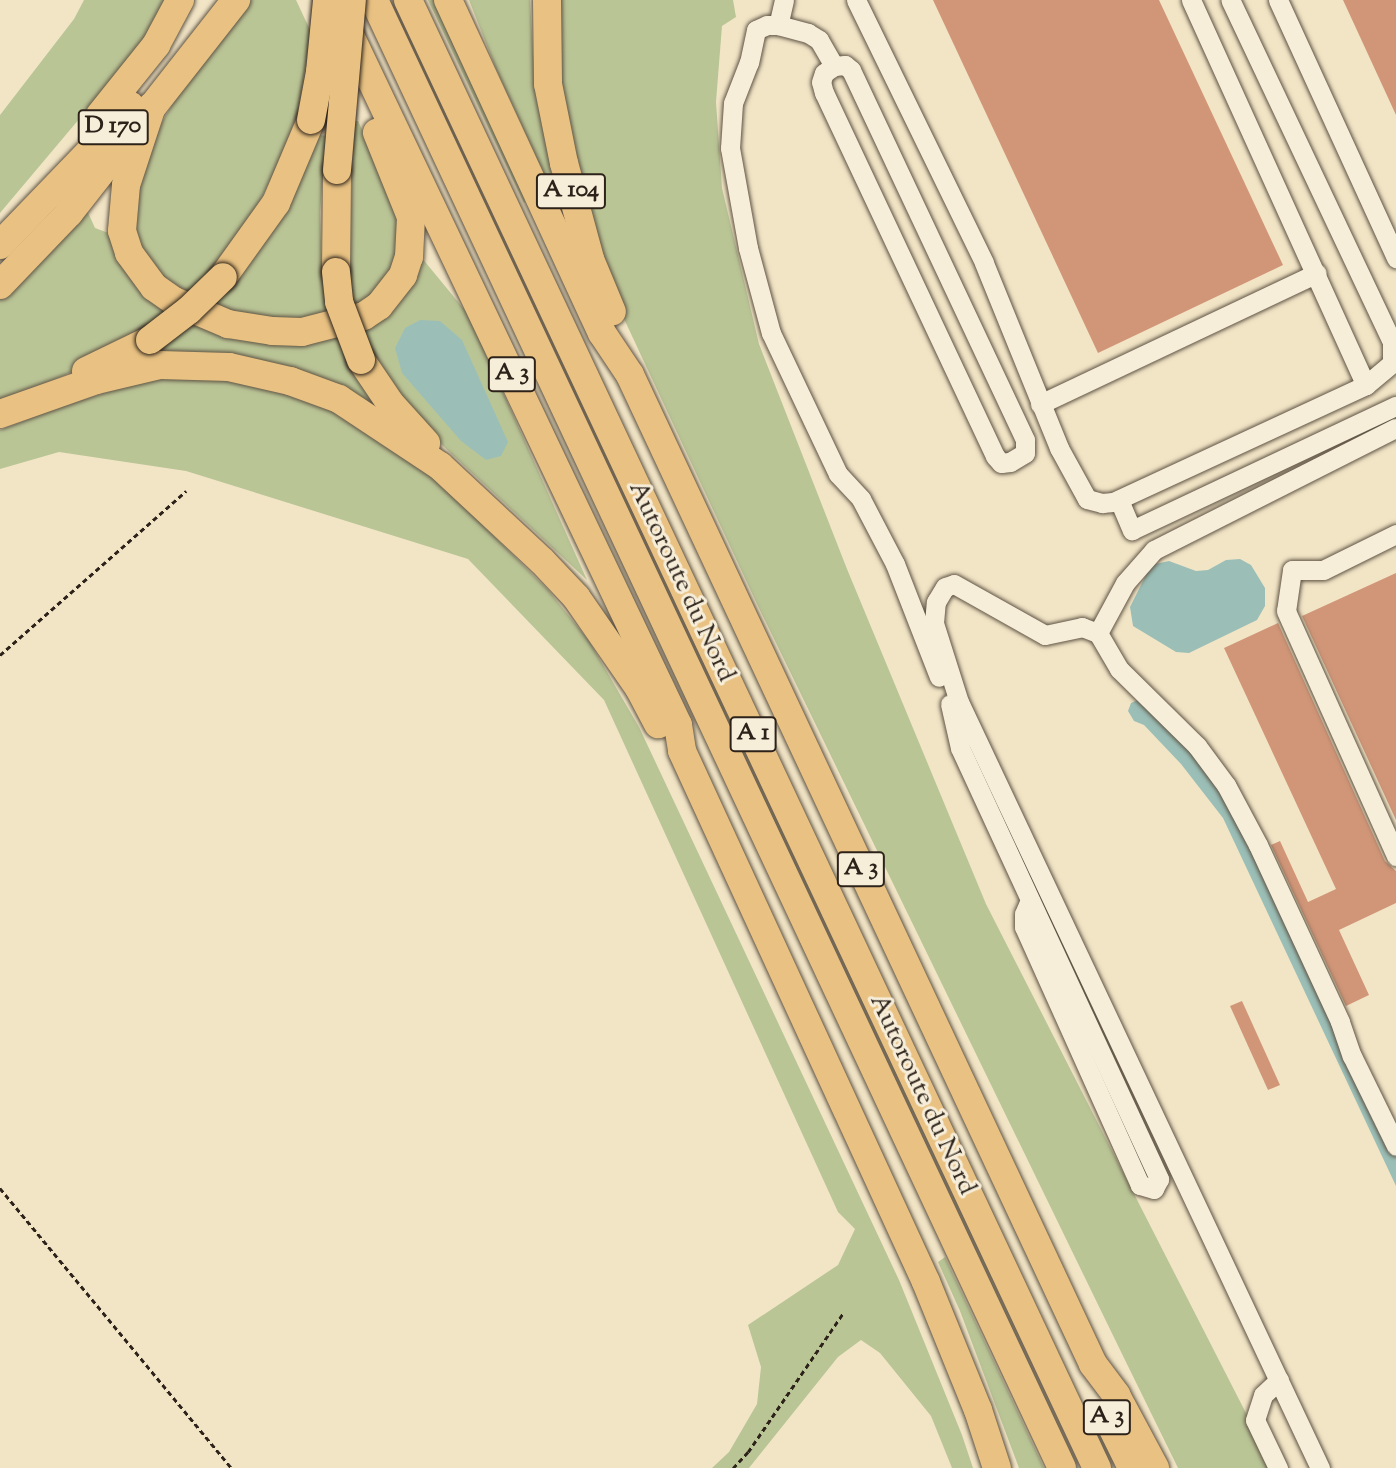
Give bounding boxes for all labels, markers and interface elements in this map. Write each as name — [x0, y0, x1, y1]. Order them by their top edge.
road number: D 170 — [76, 106, 150, 148]
road number: A 104 — [534, 170, 608, 211]
road number: A 3 — [488, 354, 536, 394]
street label: Autoroute du Nord — [621, 477, 741, 687]
road number: A 1 — [728, 714, 778, 754]
road number: A 3 — [836, 848, 886, 890]
street label: Autoroute du Nord — [862, 990, 982, 1200]
road number: A 3 — [1082, 1396, 1132, 1437]

